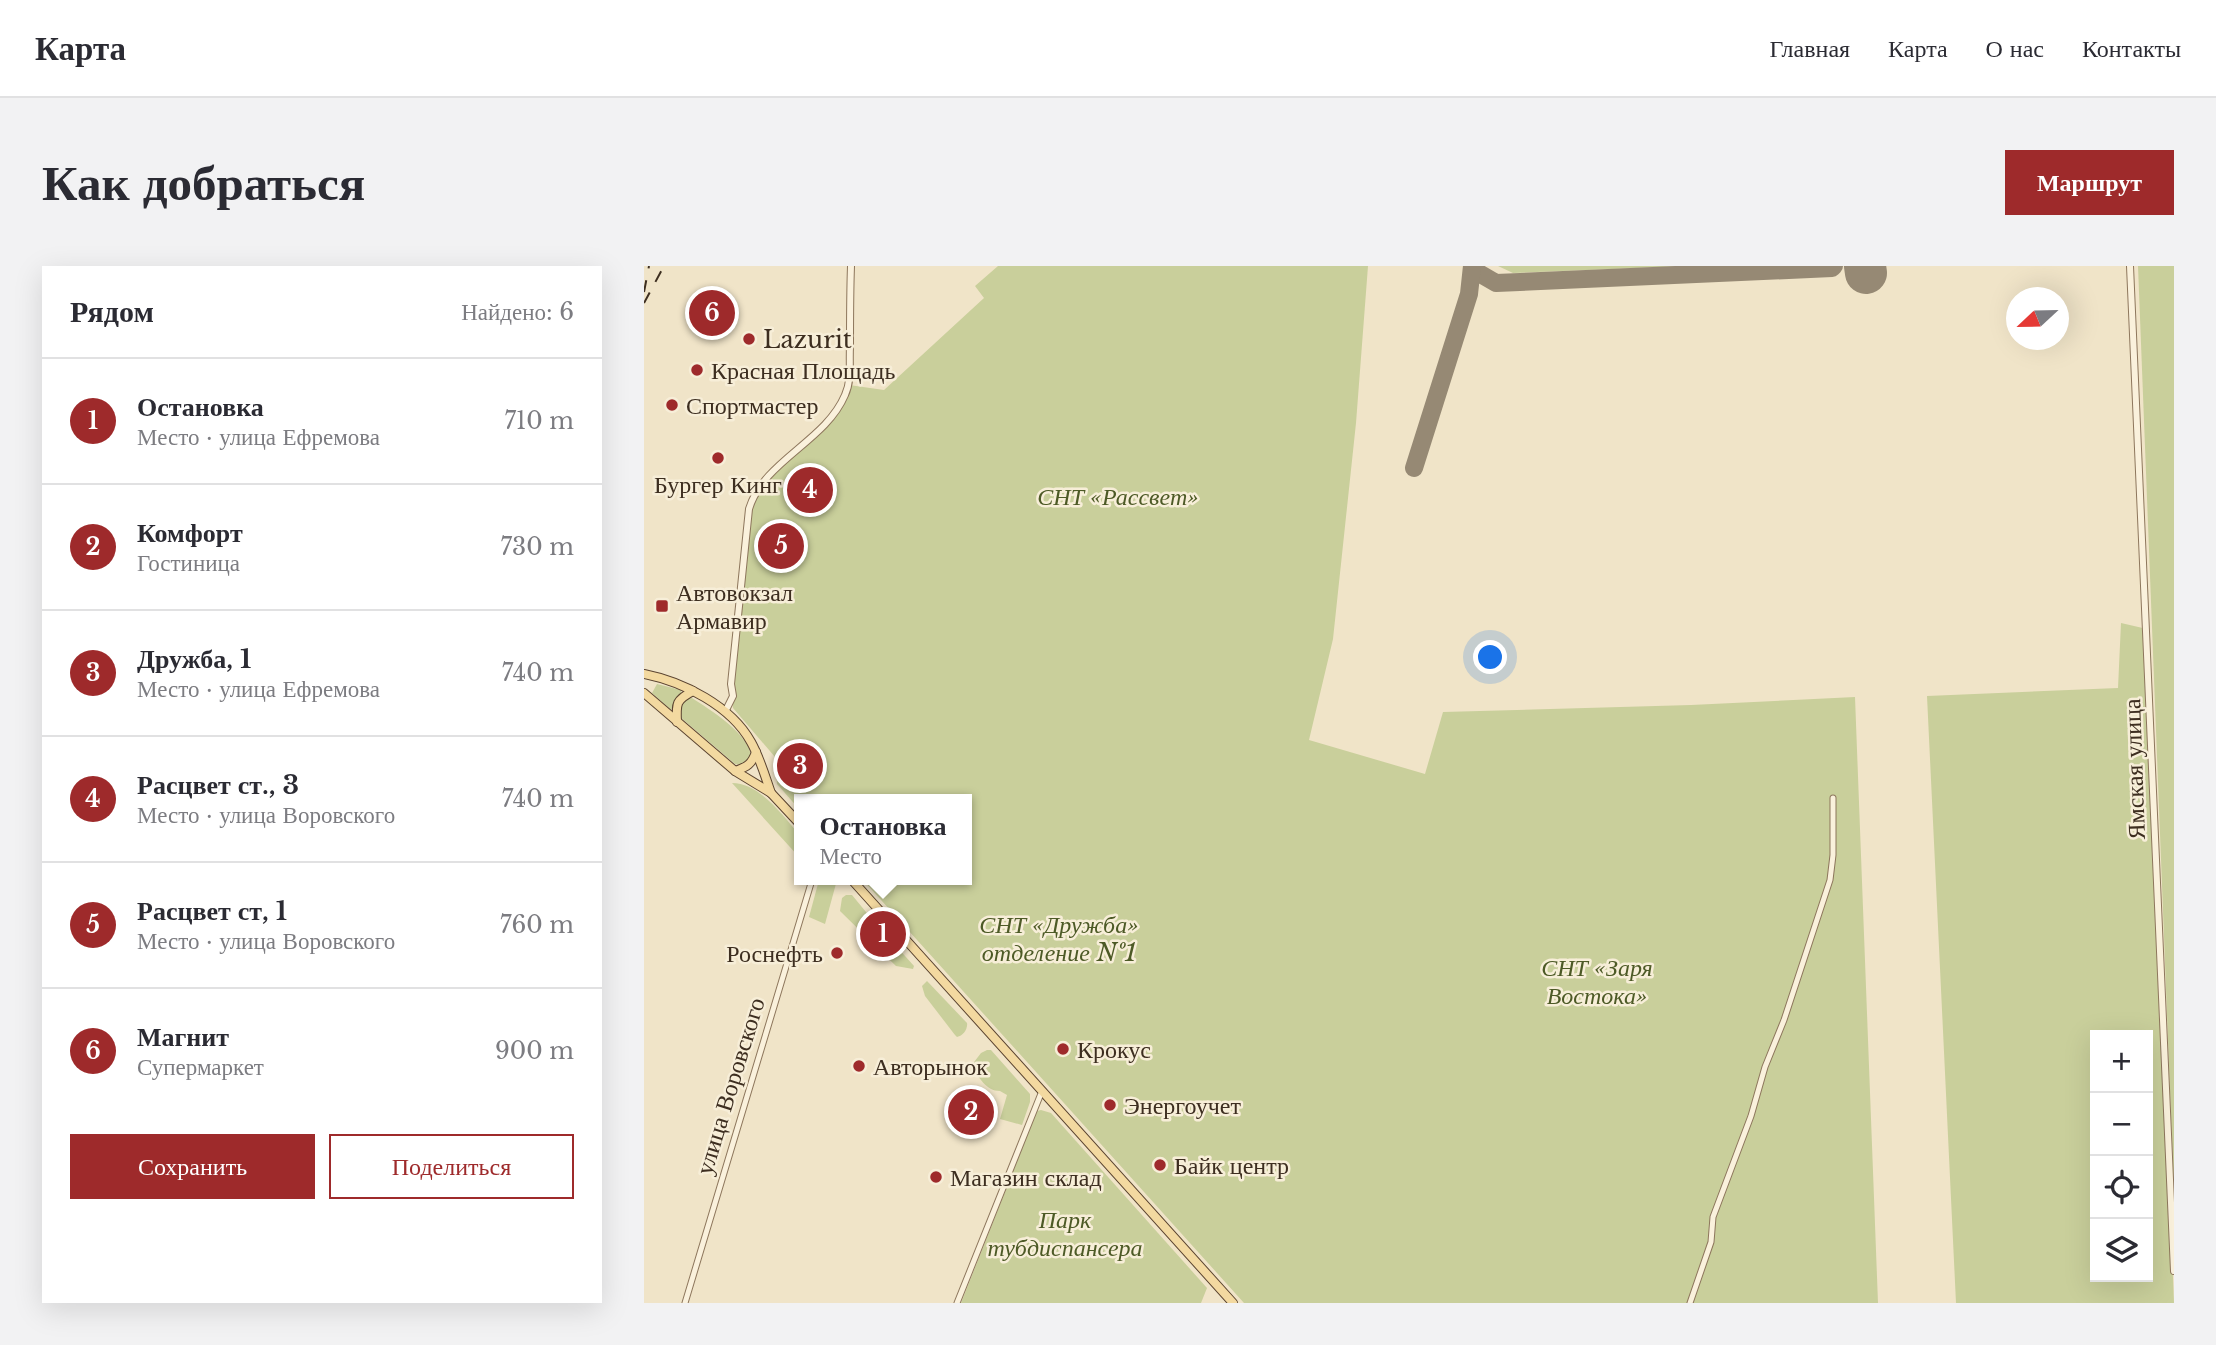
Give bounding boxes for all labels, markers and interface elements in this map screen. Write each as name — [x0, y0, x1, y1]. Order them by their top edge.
text: Карта — [35, 28, 126, 69]
text: Главная — [1770, 34, 1850, 63]
text: Карта — [1888, 34, 1948, 63]
text: О нас — [1986, 34, 2044, 63]
text: Контакты — [2082, 34, 2181, 63]
button: Маршрут — [2005, 150, 2174, 215]
text: Как добраться — [42, 152, 365, 213]
pin: 6 — [689, 287, 735, 339]
north arrow — [2006, 287, 2069, 350]
text: Рядом — [70, 293, 154, 330]
text: Найдено: 6 — [461, 298, 574, 326]
place label: Lazurit — [763, 325, 852, 354]
marker: Lazurit — [741, 331, 757, 347]
place label: Красная Площадь — [711, 356, 895, 385]
marker: Красная Площадь — [689, 362, 705, 378]
text: Остановка — [137, 391, 264, 423]
place label: Спортмастер — [686, 391, 819, 420]
marker: Спортмастер — [664, 397, 680, 413]
text: 1 — [88, 407, 98, 435]
text: 710 m — [504, 407, 574, 435]
text: Место · улица Ефремова — [137, 423, 380, 451]
marker: Бургер Кинг — [710, 450, 726, 466]
pin: 4 — [787, 464, 833, 516]
place label: Бургер Кинг — [654, 470, 782, 499]
park label: СНТ «Рассвет» — [1037, 482, 1199, 511]
text: Комфорт — [137, 517, 243, 549]
pin: 5 — [758, 520, 804, 572]
text: 2 — [86, 533, 100, 561]
text: 730 m — [501, 533, 574, 561]
text: Гостиница — [137, 549, 240, 577]
place label: Автовокзал Армавир — [676, 578, 793, 635]
marker: Автовокзал Армавир — [654, 598, 670, 614]
your location — [1473, 640, 1507, 674]
text: Дружба, 1 — [137, 643, 251, 675]
text: 3 — [86, 659, 100, 687]
text: 740 m — [502, 659, 574, 687]
text: Место · улица Ефремова — [137, 675, 380, 703]
street label: Ямская улица — [2117, 698, 2151, 840]
pin: 3 — [777, 740, 823, 792]
text: Расцвет ст., 3 — [137, 769, 299, 801]
text: 4 — [85, 785, 101, 813]
text: 740 m — [502, 785, 574, 813]
popup — [794, 794, 972, 885]
text: Место · улица Воровского — [137, 801, 395, 829]
text: Остановка — [820, 810, 946, 842]
text: Место — [820, 842, 882, 870]
text: Расцвет ст, 1 — [137, 895, 287, 927]
pin: 1 — [860, 908, 906, 960]
park label: СНТ «Дружба» отделение №1 — [979, 910, 1139, 967]
text: 5 — [86, 911, 100, 939]
text: 760 m — [500, 911, 574, 939]
text: Место · улица Воровского — [137, 927, 395, 955]
place label: Роснефть — [726, 939, 823, 968]
marker: Роснефть — [829, 945, 845, 961]
park label: СНТ «Заря Востока» — [1541, 953, 1653, 1010]
street label: улица Воровского — [689, 994, 771, 1178]
text: Магнит — [137, 1021, 229, 1053]
map controls — [2090, 1030, 2153, 1282]
button: + — [2090, 1030, 2153, 1093]
place label: Крокус — [1077, 1035, 1151, 1064]
text: 6 — [85, 1037, 101, 1065]
text: 900 m — [495, 1037, 574, 1065]
marker: Крокус — [1055, 1041, 1071, 1057]
place label: Авторынок — [873, 1052, 988, 1081]
text: Супермаркет — [137, 1053, 264, 1081]
marker: Авторынок — [851, 1058, 867, 1074]
pin: 2 — [948, 1086, 994, 1138]
place label: Энергоучет — [1124, 1091, 1241, 1120]
button: − — [2090, 1093, 2153, 1156]
marker: Энергоучет — [1102, 1097, 1118, 1113]
button: Сохранить — [70, 1134, 315, 1199]
button: Поделиться — [329, 1134, 574, 1199]
place label: Байк центр — [1174, 1151, 1289, 1180]
button: locate — [2090, 1156, 2153, 1219]
marker: Байк центр — [1152, 1157, 1168, 1173]
place label: Магазин склад — [950, 1163, 1102, 1192]
marker: Магазин склад — [928, 1169, 944, 1185]
park label: Парк тубдиспансера — [987, 1205, 1143, 1262]
button: layers — [2090, 1219, 2153, 1282]

